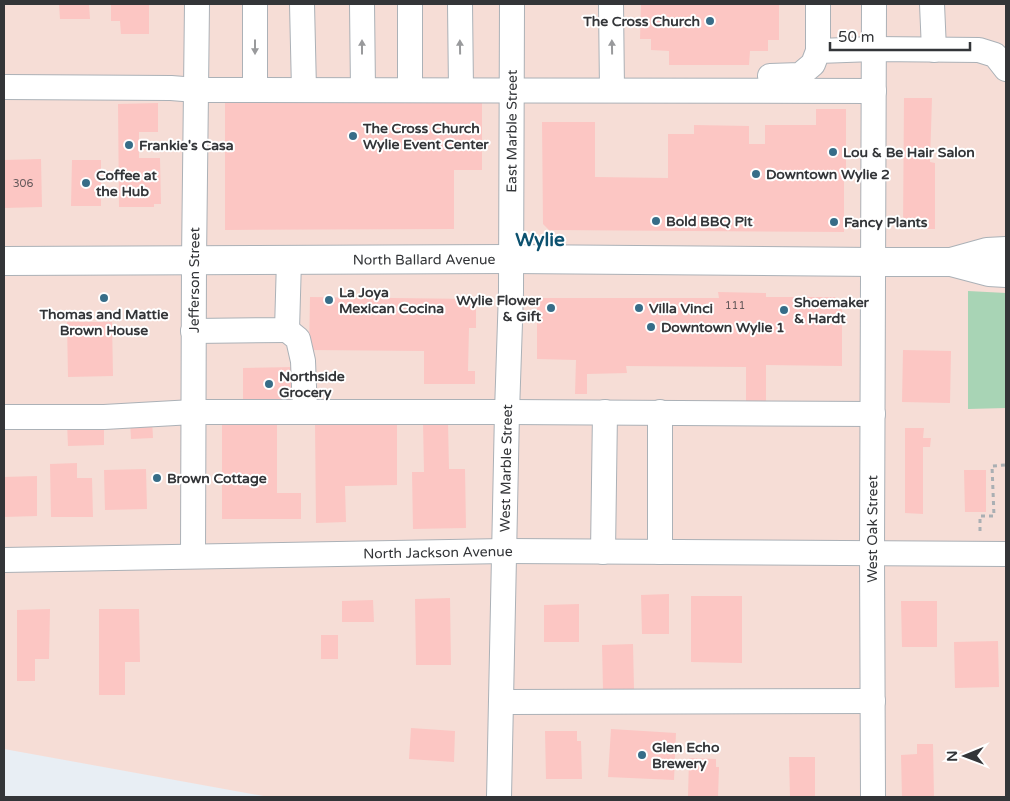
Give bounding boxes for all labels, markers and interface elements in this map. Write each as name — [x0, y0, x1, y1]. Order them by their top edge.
place label: The Cross Church — [582, 13, 700, 30]
marker: The Cross Church — [704, 15, 716, 27]
scale bar — [830, 20, 970, 52]
text: 50 m — [838, 28, 875, 46]
one-way arrow — [251, 39, 259, 55]
one-way arrow — [358, 39, 366, 55]
one-way arrow — [456, 39, 464, 55]
one-way arrow — [608, 39, 616, 55]
street label: East Marble Street — [503, 69, 521, 193]
place label: The Cross Church Wylie Event Center — [362, 120, 489, 153]
marker: The Cross Church Wylie Event Center — [347, 130, 359, 142]
place label: Frankie's Casa — [139, 137, 234, 154]
marker: Frankie's Casa — [123, 139, 135, 151]
place label: Lou & Be Hair Salon — [843, 144, 975, 161]
marker: Lou & Be Hair Salon — [827, 146, 839, 158]
place label: Downtown Wylie 2 — [766, 166, 890, 183]
place label: Coffee at the Hub — [95, 167, 158, 200]
marker: Downtown Wylie 2 — [750, 168, 762, 180]
house number: 306 — [13, 177, 33, 190]
marker: Coffee at the Hub — [80, 177, 92, 189]
place label: Bold BBQ Pit — [666, 213, 753, 230]
place label: Fancy Plants — [844, 214, 928, 231]
marker: Bold BBQ Pit — [650, 215, 662, 227]
marker: Fancy Plants — [828, 216, 840, 228]
street label: Jefferson Street — [186, 226, 203, 333]
district label: Wylie — [515, 229, 565, 252]
street label: North Ballard Avenue — [353, 251, 495, 269]
place label: La Joya Mexican Cocina — [339, 284, 444, 317]
marker: Thomas and Mattie Brown House — [98, 292, 110, 304]
place label: Wylie Flower & Gift — [456, 292, 542, 325]
marker: La Joya Mexican Cocina — [323, 294, 335, 306]
place label: Shoemaker & Hardt — [794, 294, 870, 327]
house number: 111 — [725, 299, 745, 312]
place label: Villa Vinci — [649, 300, 713, 317]
marker: Wylie Flower & Gift — [545, 302, 557, 314]
marker: Villa Vinci — [633, 302, 645, 314]
marker: Shoemaker & Hardt — [778, 304, 790, 316]
place label: Thomas and Mattie Brown House — [39, 306, 168, 339]
place label: Downtown Wylie 1 — [661, 319, 785, 336]
marker: Downtown Wylie 1 — [645, 321, 657, 333]
place label: Northside Grocery — [279, 368, 345, 401]
marker: Northside Grocery — [263, 378, 275, 390]
street label: West Marble Street — [497, 403, 516, 532]
place label: Brown Cottage — [167, 470, 267, 487]
marker: Brown Cottage — [151, 472, 163, 484]
street label: West Oak Street — [864, 475, 881, 583]
street label: North Jackson Avenue — [363, 543, 513, 563]
north arrow — [940, 731, 990, 781]
place label: Glen Echo Brewery — [652, 739, 720, 772]
marker: Glen Echo Brewery — [636, 749, 648, 761]
text: N — [944, 750, 961, 762]

